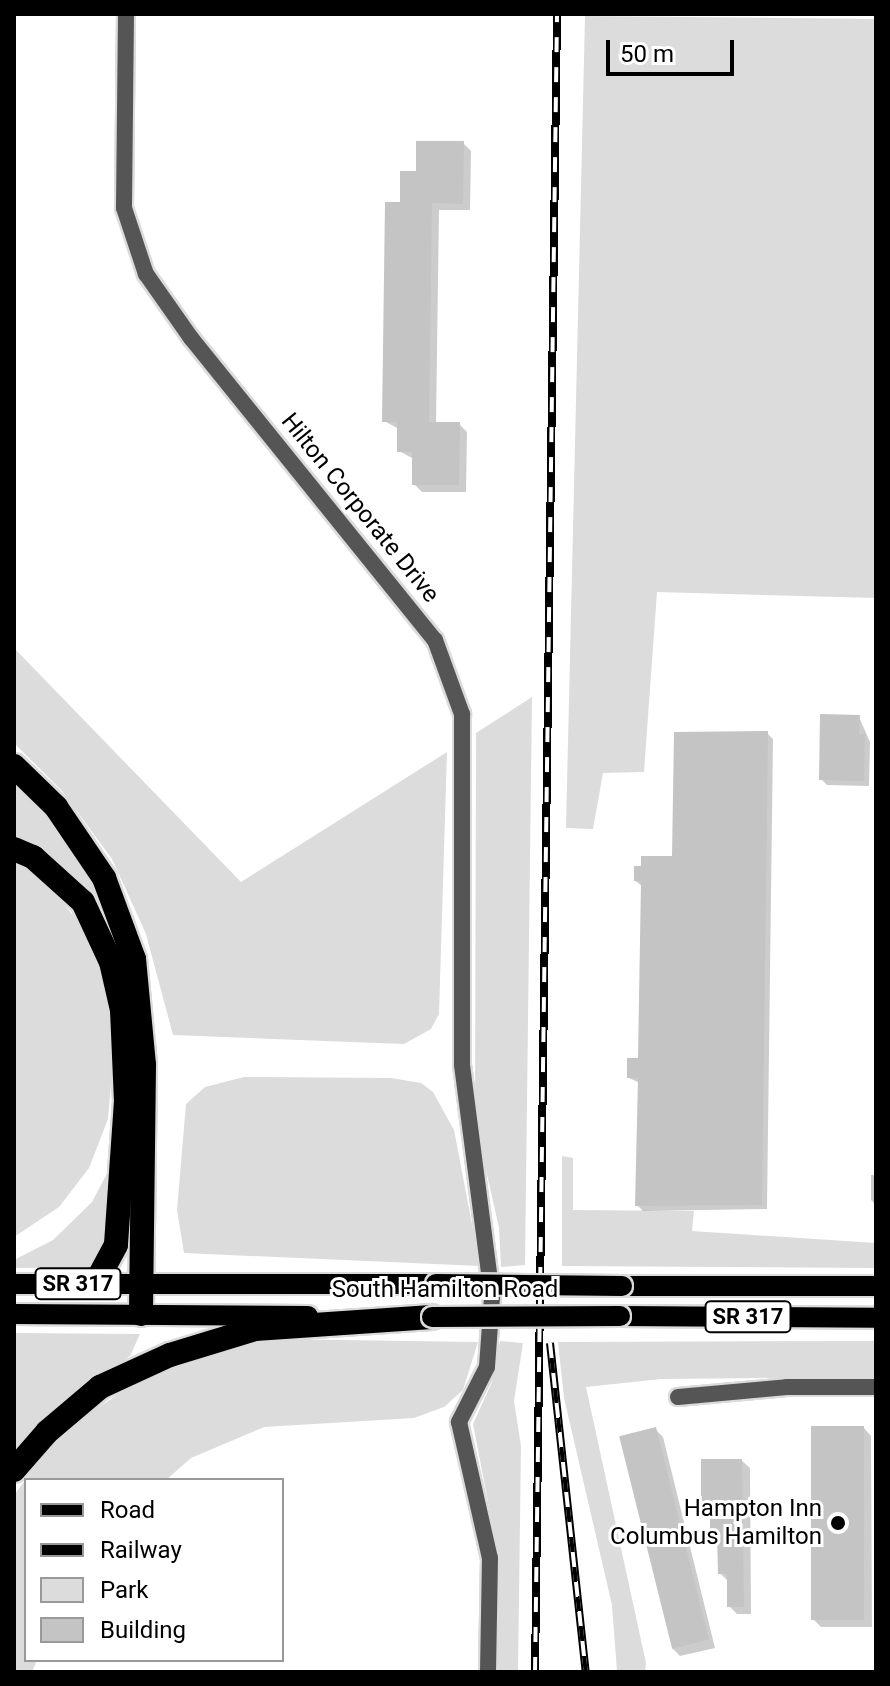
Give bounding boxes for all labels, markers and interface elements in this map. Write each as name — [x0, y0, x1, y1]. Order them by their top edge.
scale bar — [610, 24, 738, 74]
text: 50 m — [620, 40, 674, 68]
street label: Hilton Corporate Drive — [275, 408, 445, 608]
road number: SR 317 — [34, 1266, 122, 1302]
street label: South Hamilton Road — [332, 1276, 558, 1304]
road number: SR 317 — [704, 1299, 792, 1335]
legend — [24, 1478, 284, 1662]
place label: Hampton Inn Columbus Hamilton — [610, 1495, 822, 1551]
text: Road — [100, 1496, 155, 1524]
marker: Hampton Inn Columbus Hamilton — [829, 1514, 847, 1532]
text: Railway — [100, 1536, 182, 1564]
text: Park — [100, 1576, 148, 1604]
text: Building — [100, 1616, 186, 1644]

